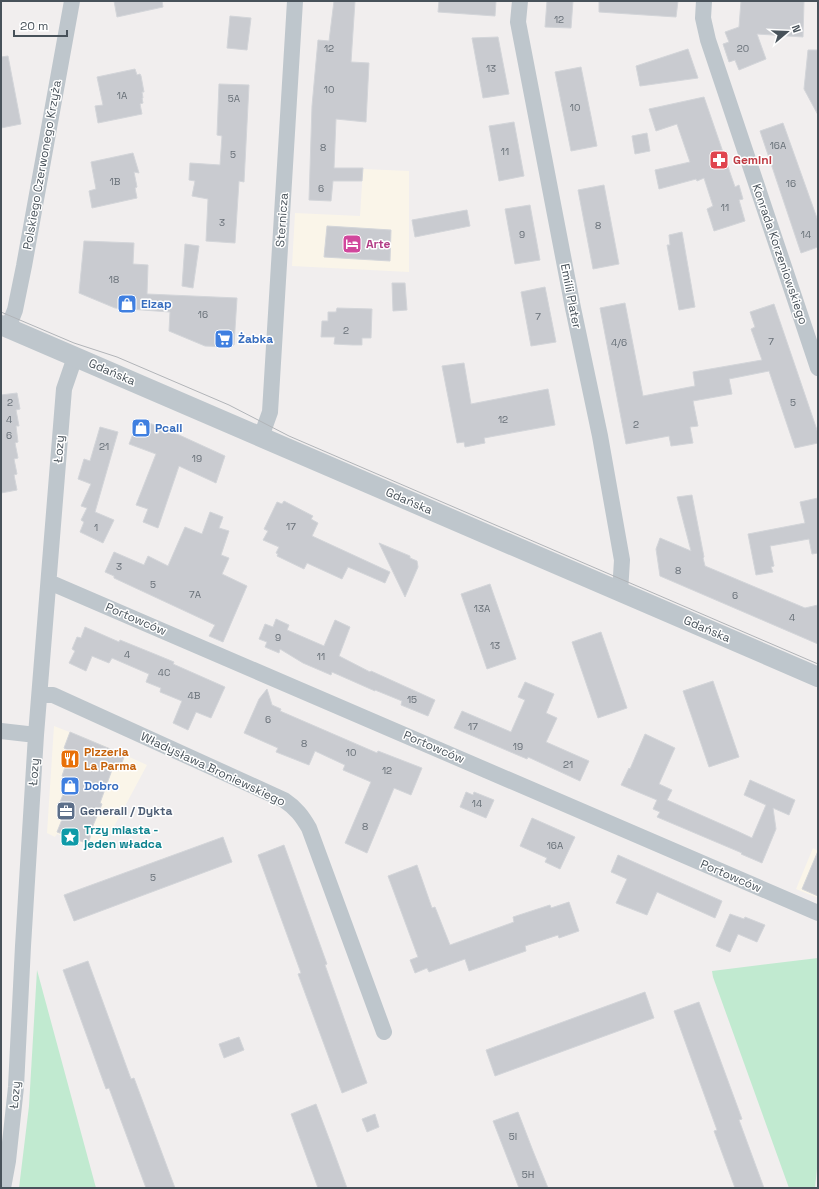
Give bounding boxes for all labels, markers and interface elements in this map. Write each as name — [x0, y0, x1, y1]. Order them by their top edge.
scale bar — [14, 12, 67, 38]
north arrow — [767, 12, 807, 52]
house number: 12 — [554, 13, 564, 26]
text: 20 m — [20, 18, 48, 34]
text: N — [789, 23, 804, 35]
house number: 12 — [324, 42, 334, 55]
house number: 20 — [737, 42, 749, 55]
house number: 13 — [486, 62, 496, 75]
street label: Polskiego Czerwonego Krzyża — [19, 79, 65, 251]
house number: 10 — [324, 83, 334, 96]
house number: 1A — [117, 89, 128, 102]
house number: 5A — [228, 92, 241, 105]
house number: 10 — [570, 101, 580, 114]
house number: 16A — [770, 139, 787, 152]
house number: 8 — [320, 141, 326, 154]
house number: 11 — [501, 145, 509, 158]
house number: 5 — [230, 148, 236, 161]
pharmacy icon: Gemini — [708, 149, 730, 171]
place label: Gemini — [733, 152, 772, 168]
house number: 1B — [110, 175, 121, 188]
house number: 16 — [786, 177, 796, 190]
street label: Konrada Korzeniowskiego — [748, 181, 812, 327]
house number: 6 — [318, 182, 324, 195]
street label: Sternicza — [272, 192, 292, 248]
house number: 11 — [721, 201, 729, 214]
house number: 3 — [219, 216, 225, 229]
house number: 8 — [595, 219, 601, 232]
house number: 9 — [519, 228, 525, 241]
house number: 14 — [801, 228, 811, 241]
hotel icon: Arte — [341, 233, 363, 255]
place label: Arte — [366, 236, 391, 252]
street label: Emilii Plater — [557, 262, 585, 330]
house number: 18 — [109, 273, 119, 286]
shop icon: Elzap — [116, 293, 138, 315]
place label: Elzap — [141, 296, 172, 312]
house number: 16 — [198, 308, 208, 321]
house number: 7 — [535, 310, 541, 323]
house number: 2 — [343, 324, 349, 337]
supermarket icon: Żabka — [213, 328, 235, 350]
place label: Żabka — [238, 331, 273, 347]
house number: 7 — [768, 335, 774, 348]
house number: 4/6 — [611, 336, 627, 349]
street label: Gdańska — [86, 355, 138, 389]
house number: 2 — [7, 396, 13, 409]
house number: 5 — [790, 396, 796, 409]
house number: 4 — [6, 413, 12, 426]
house number: 12 — [498, 413, 508, 426]
shop icon: Pcall — [130, 417, 152, 439]
house number: 2 — [633, 418, 639, 431]
place label: Pcall — [155, 420, 182, 436]
house number: 6 — [6, 429, 12, 442]
street label: Łozy — [50, 434, 68, 464]
house number: 21 — [99, 440, 109, 453]
house number: 19 — [192, 452, 202, 465]
street label: Gdańska — [383, 484, 435, 518]
house number: 17 — [286, 520, 296, 533]
house number: 1 — [94, 521, 98, 534]
house number: 3 — [116, 560, 122, 573]
house number: 8 — [675, 564, 681, 577]
house number: 5 — [150, 578, 156, 591]
house number: 7A — [189, 588, 202, 601]
house number: 6 — [732, 589, 738, 602]
street label: Portowców — [103, 599, 169, 639]
house number: 13A — [474, 602, 491, 615]
house number: 4 — [789, 611, 795, 624]
street label: Gdańska — [681, 612, 733, 646]
house number: 9 — [275, 631, 281, 644]
house number: 13 — [490, 639, 500, 652]
house number: 4 — [124, 648, 130, 661]
house number: 11 — [317, 650, 325, 663]
house number: 4C — [158, 666, 170, 679]
house number: 4B — [188, 689, 201, 702]
house number: 15 — [407, 693, 417, 706]
house number: 6 — [265, 713, 271, 726]
house number: 17 — [468, 720, 478, 733]
street label: Portowców — [401, 727, 467, 767]
street label: Władysława Broniewskiego — [138, 728, 288, 810]
house number: 8 — [301, 737, 307, 750]
house number: 19 — [513, 740, 523, 753]
place label: Pizzeria La Parma — [84, 744, 137, 774]
house number: 10 — [346, 746, 356, 759]
restaurant icon: Pizzeria La Parma — [59, 748, 81, 770]
street label: Łozy — [25, 757, 43, 787]
house number: 21 — [563, 758, 573, 771]
house number: 12 — [382, 764, 392, 777]
shop icon: Dobro — [59, 775, 81, 797]
place label: Dobro — [84, 778, 119, 794]
house number: 14 — [472, 797, 482, 810]
office icon: Generali / Dykta — [55, 800, 77, 822]
place label: Generali / Dykta — [80, 803, 172, 819]
house number: 8 — [362, 820, 368, 833]
place label: Trzy miasta - jeden władca — [83, 822, 162, 852]
place icon: Trzy miasta - jeden władca — [59, 826, 81, 848]
house number: 16A — [547, 839, 564, 852]
street label: Portowców — [698, 856, 764, 896]
house number: 5 — [150, 871, 156, 884]
street label: Łozy — [6, 1080, 24, 1110]
house number: 5I — [509, 1130, 517, 1143]
house number: 5H — [522, 1168, 534, 1181]

